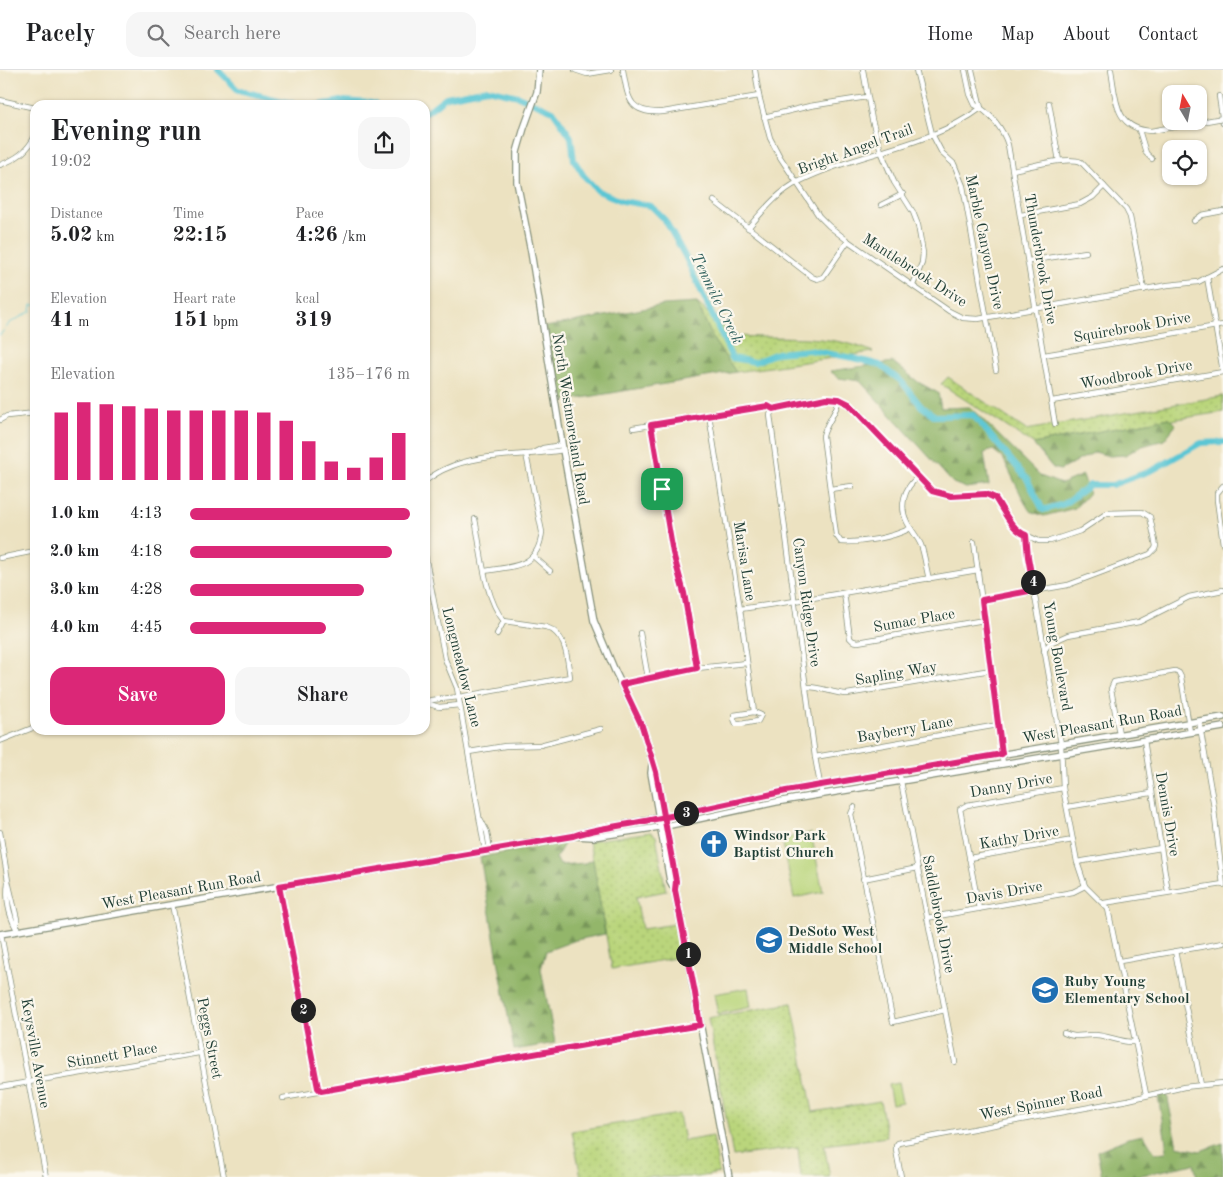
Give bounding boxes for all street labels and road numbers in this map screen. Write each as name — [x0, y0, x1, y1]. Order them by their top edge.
street label: Bright Angel Trail — [796, 123, 915, 178]
street label: Marble Canyon Drive — [962, 173, 1005, 311]
street label: Thunderbrook Drive — [1021, 193, 1058, 326]
street label: Mantlebrook Drive — [859, 232, 969, 311]
street label: Squirebrook Drive — [1073, 311, 1192, 346]
street label: North Westmoreland Road — [549, 332, 591, 506]
street label: Woodbrook Drive — [1079, 358, 1194, 393]
street label: Marisa Lane — [730, 520, 757, 602]
street label: Canyon Ridge Drive — [789, 537, 822, 668]
street label: Young Boulevard — [1039, 600, 1074, 713]
street label: Longmeadow Lane — [438, 606, 483, 729]
street label: Sumac Place — [872, 607, 956, 636]
street label: Sapling Way — [854, 660, 938, 689]
street label: West Pleasant Run Road — [1021, 704, 1183, 747]
street label: Bayberry Lane — [856, 715, 954, 746]
street label: Dennis Drive — [1152, 771, 1181, 858]
street label: Danny Drive — [969, 772, 1054, 801]
street label: Kathy Drive — [978, 824, 1060, 853]
street label: Saddlebrook Drive — [919, 854, 956, 975]
street label: West Pleasant Run Road — [100, 870, 262, 913]
street label: Davis Drive — [965, 879, 1044, 908]
street label: Peggs Street — [193, 996, 224, 1080]
street label: Keysville Avenue — [17, 997, 52, 1110]
street label: Stinnett Place — [66, 1041, 159, 1072]
street label: West Spinner Road — [978, 1085, 1104, 1124]

